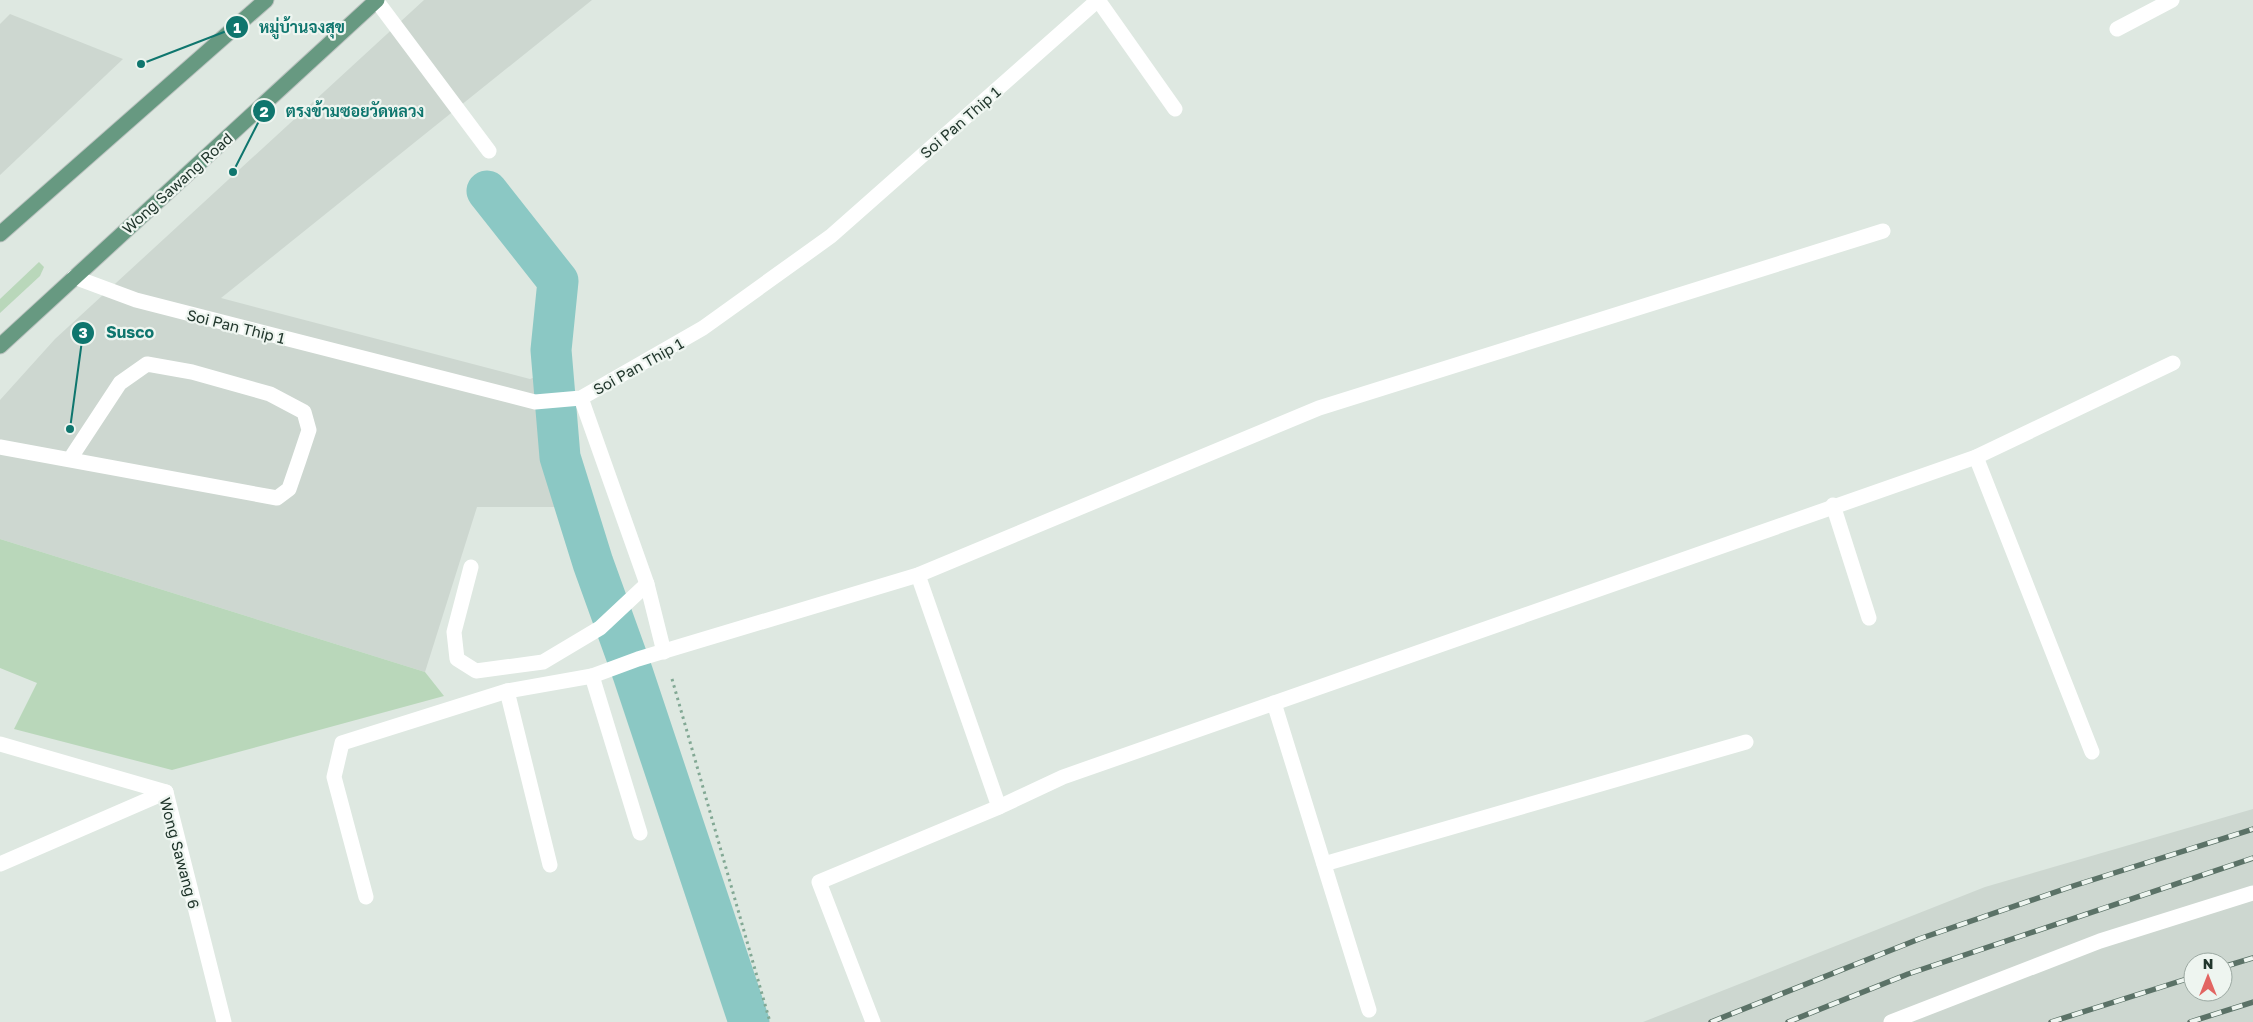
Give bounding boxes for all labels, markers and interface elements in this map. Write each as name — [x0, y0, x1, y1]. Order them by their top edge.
callout: หมู่บ้านจงสุข — [224, 12, 355, 43]
text: หมู่บ้านจงสุข — [259, 16, 345, 40]
text: 1 — [233, 18, 241, 36]
street label: Soi Pan Thip 1 — [916, 82, 1004, 162]
callout: ตรงข้ามซอยวัดหลวง — [251, 96, 435, 127]
text: ตรงข้ามซอยวัดหลวง — [286, 100, 424, 121]
text: 2 — [259, 102, 269, 120]
street label: Wong Sawang Road — [118, 129, 236, 237]
street label: Soi Pan Thip 1 — [185, 305, 287, 347]
callout: Susco — [71, 317, 164, 348]
text: Susco — [106, 322, 154, 342]
text: 3 — [78, 323, 88, 341]
street label: Soi Pan Thip 1 — [590, 334, 686, 398]
street label: Wong Sawang 6 — [156, 795, 204, 911]
north arrow — [2183, 952, 2233, 1002]
text: N — [2203, 955, 2213, 972]

